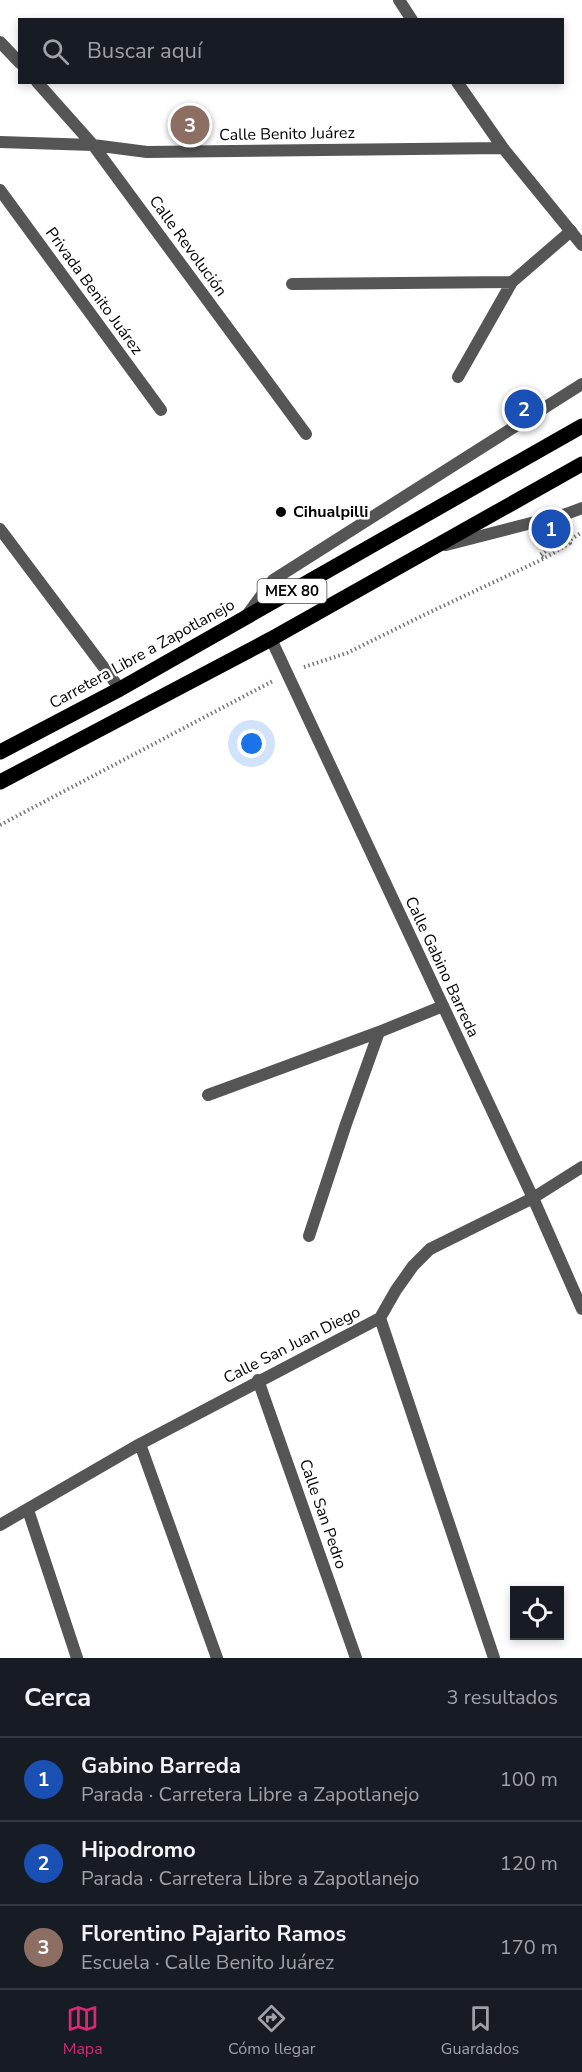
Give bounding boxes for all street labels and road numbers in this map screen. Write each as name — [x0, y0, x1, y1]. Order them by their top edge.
street label: Calle Benito Juárez — [219, 122, 355, 146]
street label: Calle Revolución — [144, 191, 232, 301]
street label: Privada Benito Juárez — [40, 223, 148, 359]
road number: MEX 80 — [258, 579, 326, 603]
street label: Carretera Libre a Zapotlanejo — [45, 594, 239, 714]
street label: Calle Gabino Barreda — [400, 893, 484, 1041]
street label: Calle San Juan Diego — [220, 1301, 364, 1389]
street label: Calle San Pedro — [294, 1456, 352, 1572]

